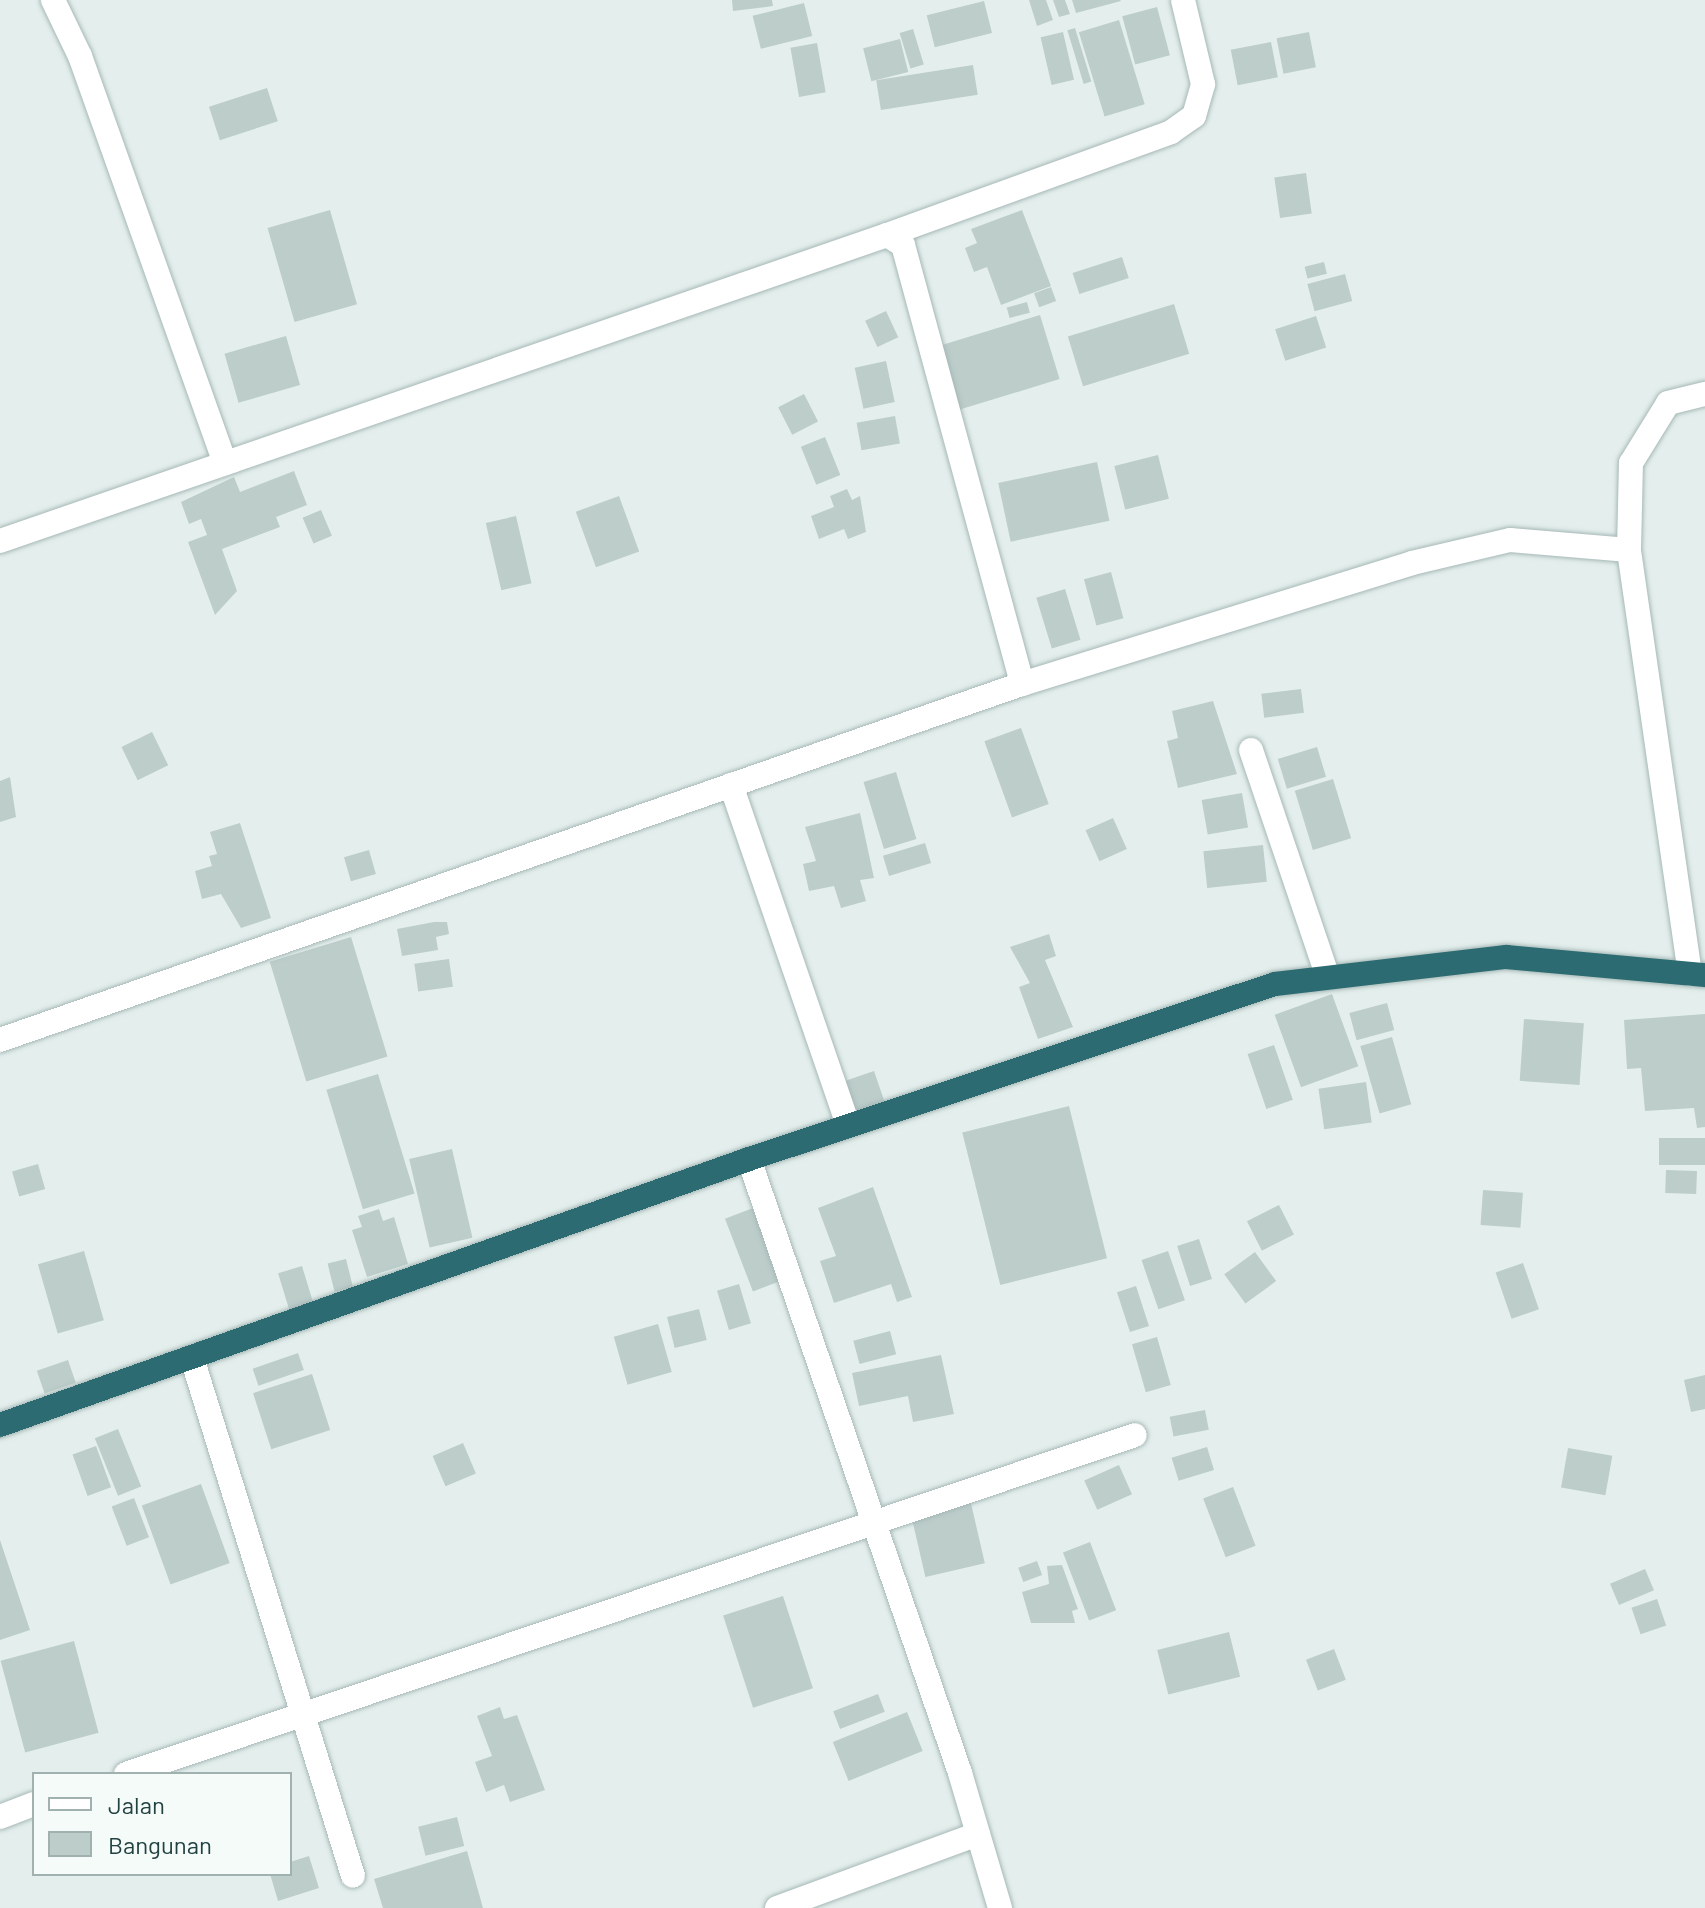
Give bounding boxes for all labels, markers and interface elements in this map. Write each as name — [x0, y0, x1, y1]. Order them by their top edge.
legend — [32, 1772, 292, 1876]
text: Jalan — [108, 1790, 165, 1819]
text: Bangunan — [108, 1830, 212, 1859]

